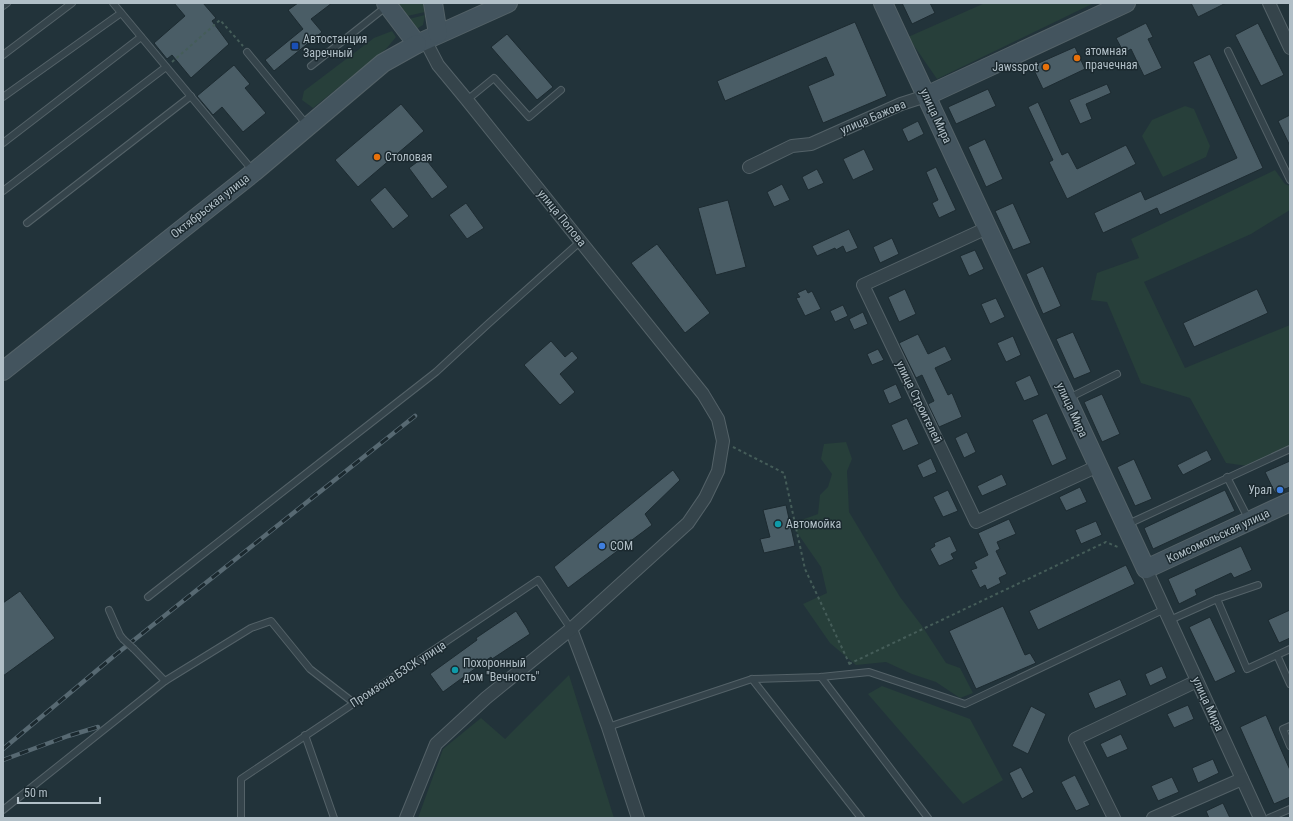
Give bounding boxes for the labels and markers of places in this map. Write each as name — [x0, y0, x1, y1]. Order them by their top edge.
place label: Автостанция Заречный — [303, 32, 367, 60]
marker: Автостанция Заречный — [290, 41, 300, 51]
place label: атомная прачечная — [1085, 44, 1138, 72]
marker: атомная прачечная — [1072, 53, 1082, 63]
place label: Jawsspot — [992, 60, 1038, 74]
marker: Jawsspot — [1041, 62, 1051, 72]
place label: Столовая — [385, 150, 432, 164]
marker: Столовая — [372, 152, 382, 162]
place label: Урал — [1248, 483, 1272, 497]
marker: Урал — [1275, 485, 1285, 495]
place label: Автомойка — [786, 517, 841, 531]
marker: Автомойка — [773, 519, 783, 529]
place label: СОМ — [610, 539, 633, 553]
marker: СОМ — [597, 541, 607, 551]
place label: Похоронный дом "Вечность" — [463, 656, 539, 684]
marker: Похоронный дом "Вечность" — [450, 665, 460, 675]

